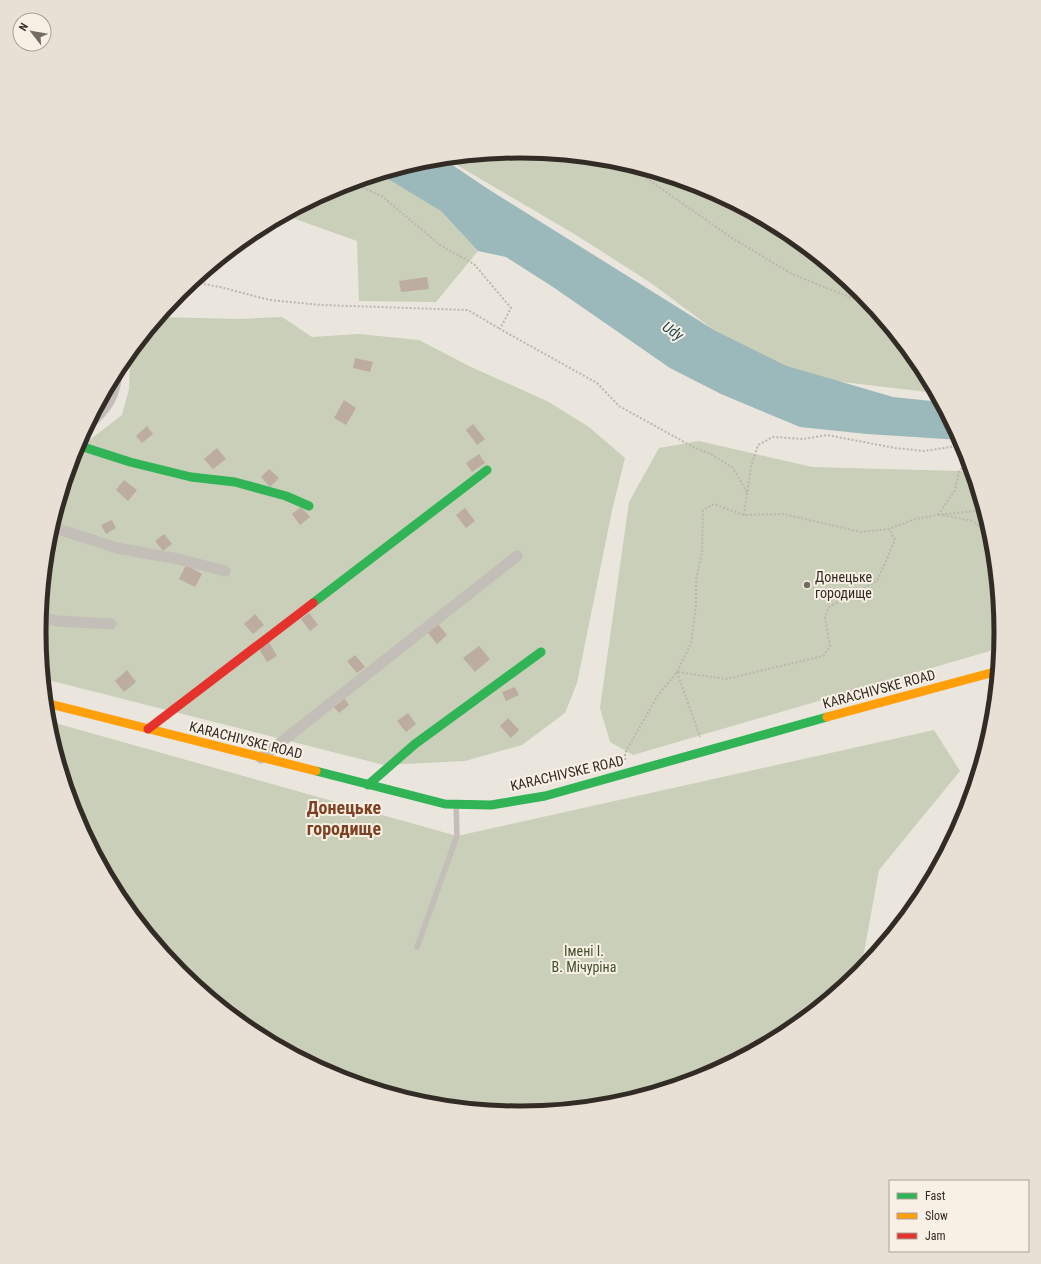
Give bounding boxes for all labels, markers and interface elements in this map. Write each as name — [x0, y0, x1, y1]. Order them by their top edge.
north arrow — [12, 12, 52, 52]
text: N — [17, 21, 31, 33]
water label: Udy — [659, 318, 688, 345]
place label: Донецьке городище — [815, 569, 873, 601]
marker: Донецьке городище — [802, 580, 812, 590]
street label: KARACHIVSKE ROAD — [821, 666, 937, 712]
street label: KARACHIVSKE ROAD — [188, 718, 304, 762]
street label: KARACHIVSKE ROAD — [509, 752, 625, 794]
district label: Донецьке городище — [307, 797, 382, 839]
park label: Імені І. В. Мічуріна — [552, 943, 616, 975]
legend — [889, 1180, 1029, 1252]
text: Fast — [925, 1189, 946, 1203]
text: Slow — [925, 1209, 948, 1223]
text: Jam — [925, 1229, 946, 1243]

